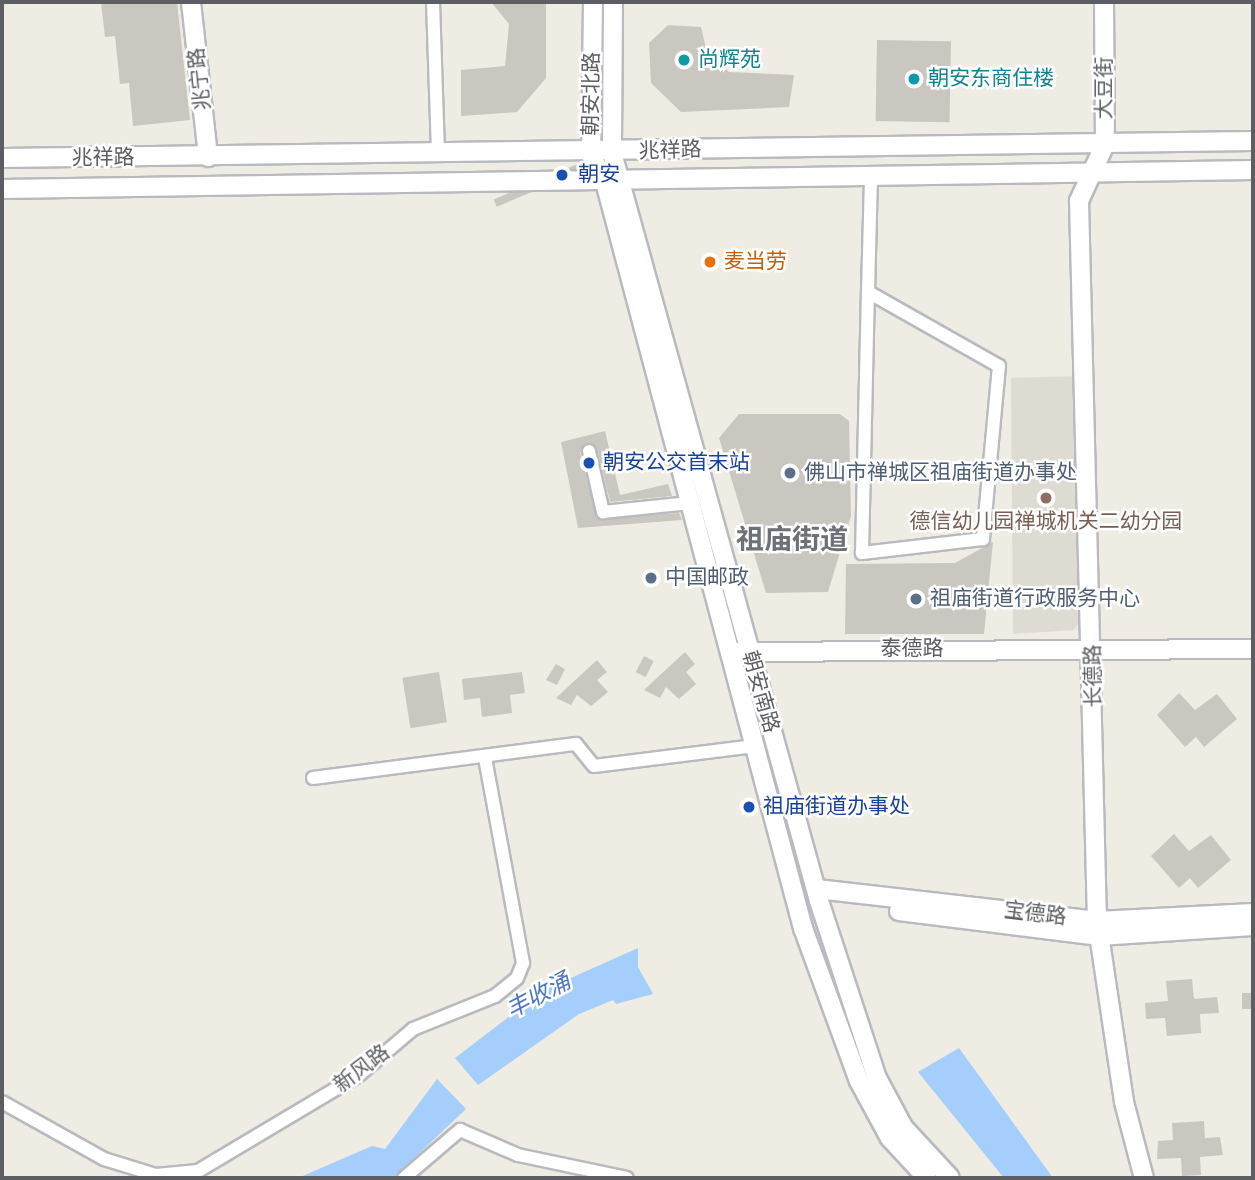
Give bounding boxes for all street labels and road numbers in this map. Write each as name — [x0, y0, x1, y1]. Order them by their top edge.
street label: 兆宁路 — [184, 46, 216, 112]
street label: 朝安北路 — [579, 52, 605, 136]
street label: 大豆街 — [1092, 57, 1118, 119]
street label: 兆祥路 — [638, 137, 702, 165]
street label: 兆祥路 — [72, 145, 134, 171]
street label: 泰德路 — [881, 636, 943, 662]
street label: 长德路 — [1081, 644, 1107, 708]
street label: 朝安南路 — [736, 648, 784, 736]
street label: 宝德路 — [1002, 898, 1068, 930]
street label: 新风路 — [329, 1040, 395, 1098]

